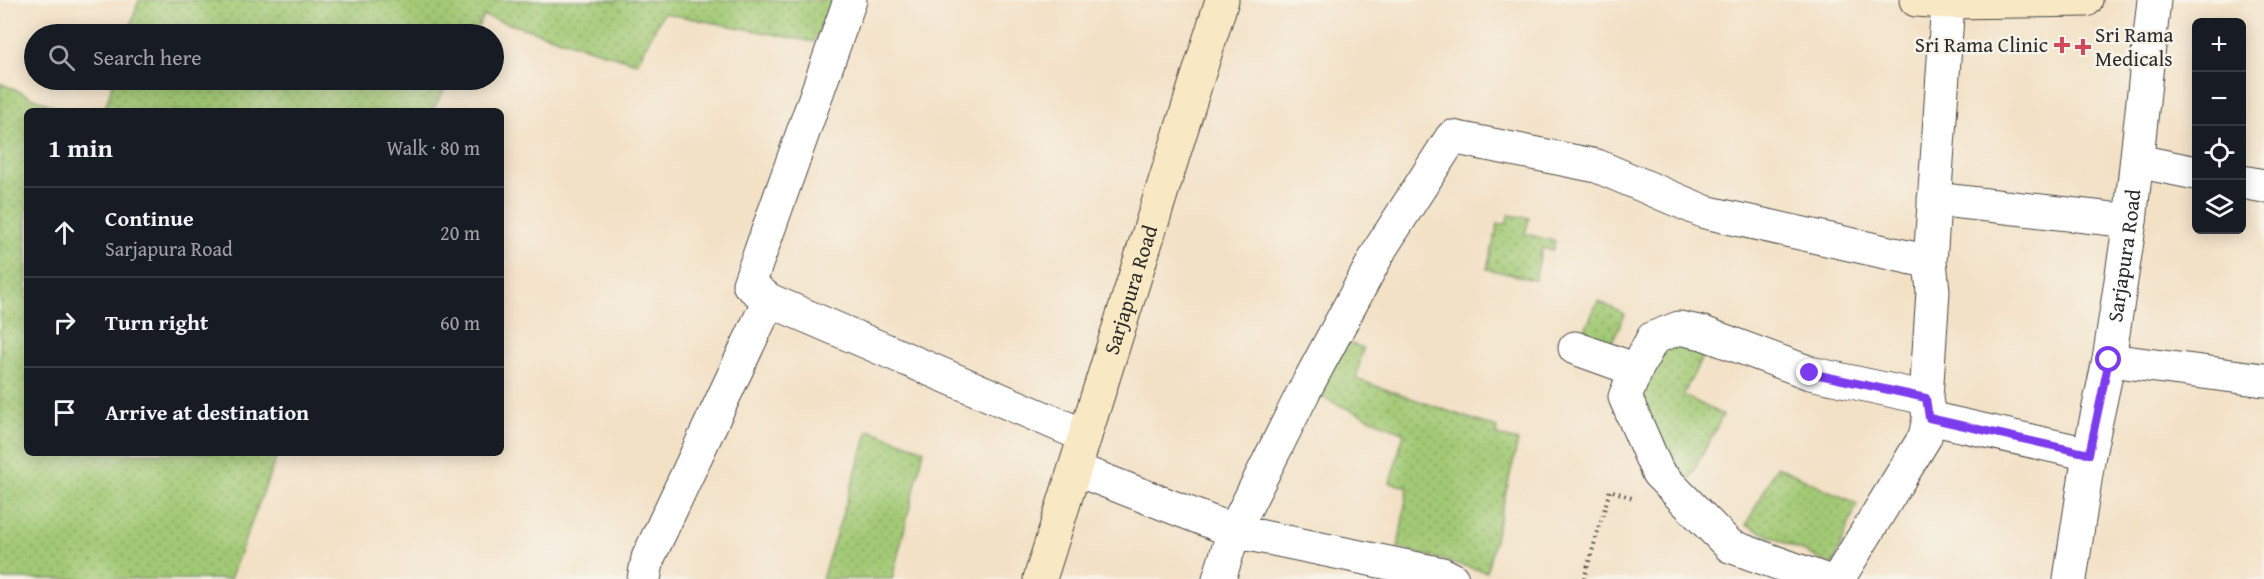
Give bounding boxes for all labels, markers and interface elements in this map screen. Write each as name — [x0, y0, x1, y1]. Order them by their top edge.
map controls — [2192, 18, 2246, 234]
button: + — [2192, 18, 2246, 72]
place label: Sri Rama Medicals — [2095, 19, 2174, 74]
search box — [24, 24, 504, 90]
place label: Sri Rama Clinic — [1915, 29, 2048, 60]
marker: Sri Rama Clinic — [2053, 36, 2071, 54]
marker: Sri Rama Medicals — [2076, 40, 2090, 54]
icon: search — [45, 41, 78, 74]
text: Search here — [93, 41, 202, 73]
button: − — [2192, 72, 2246, 126]
button: locate — [2192, 126, 2246, 180]
text: 1 min — [48, 128, 113, 167]
text: Walk · 80 m — [386, 133, 480, 162]
button: layers — [2192, 180, 2246, 234]
street label: Sarjapura Road — [2099, 187, 2148, 324]
text: Continue — [105, 202, 194, 234]
icon: ahead — [48, 216, 81, 249]
text: 20 m — [440, 218, 480, 247]
street label: Sarjapura Road — [1095, 220, 1166, 358]
text: Sarjapura Road — [105, 234, 233, 263]
icon: right — [48, 306, 81, 339]
text: Turn right — [105, 306, 208, 338]
text: 60 m — [440, 308, 480, 337]
route start — [2095, 346, 2121, 372]
route end — [1796, 359, 1822, 385]
icon: arrive — [48, 396, 81, 429]
text: Arrive at destination — [105, 396, 309, 428]

